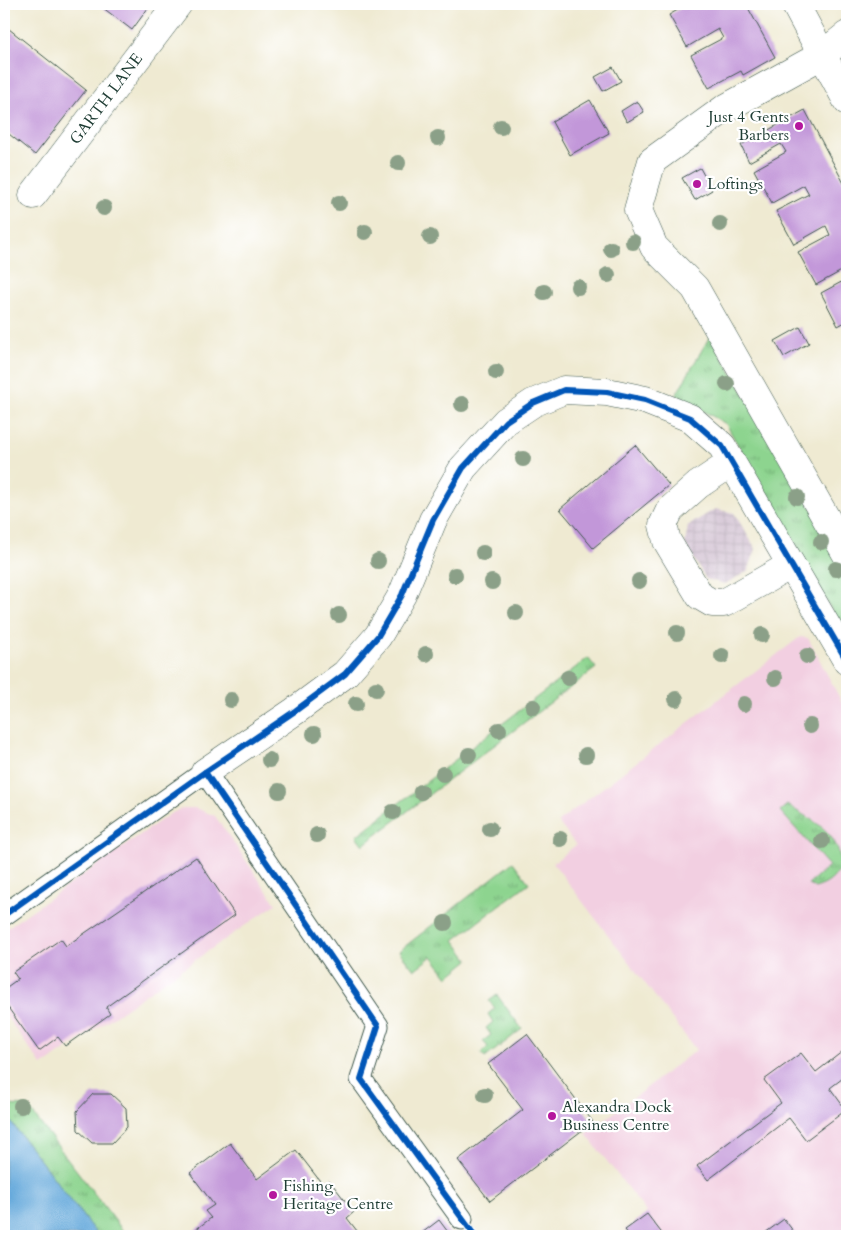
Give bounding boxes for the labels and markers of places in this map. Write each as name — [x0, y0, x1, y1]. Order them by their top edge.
place label: Just 4 Gents Barbers — [706, 106, 789, 146]
marker: Just 4 Gents Barbers — [793, 120, 805, 132]
place label: Loftings — [707, 173, 763, 195]
marker: Loftings — [691, 178, 703, 190]
place label: Alexandra Dock Business Centre — [562, 1096, 672, 1136]
marker: Alexandra Dock Business Centre — [546, 1110, 558, 1122]
place label: Fishing Heritage Centre — [283, 1175, 393, 1215]
marker: Fishing Heritage Centre — [267, 1189, 279, 1201]

